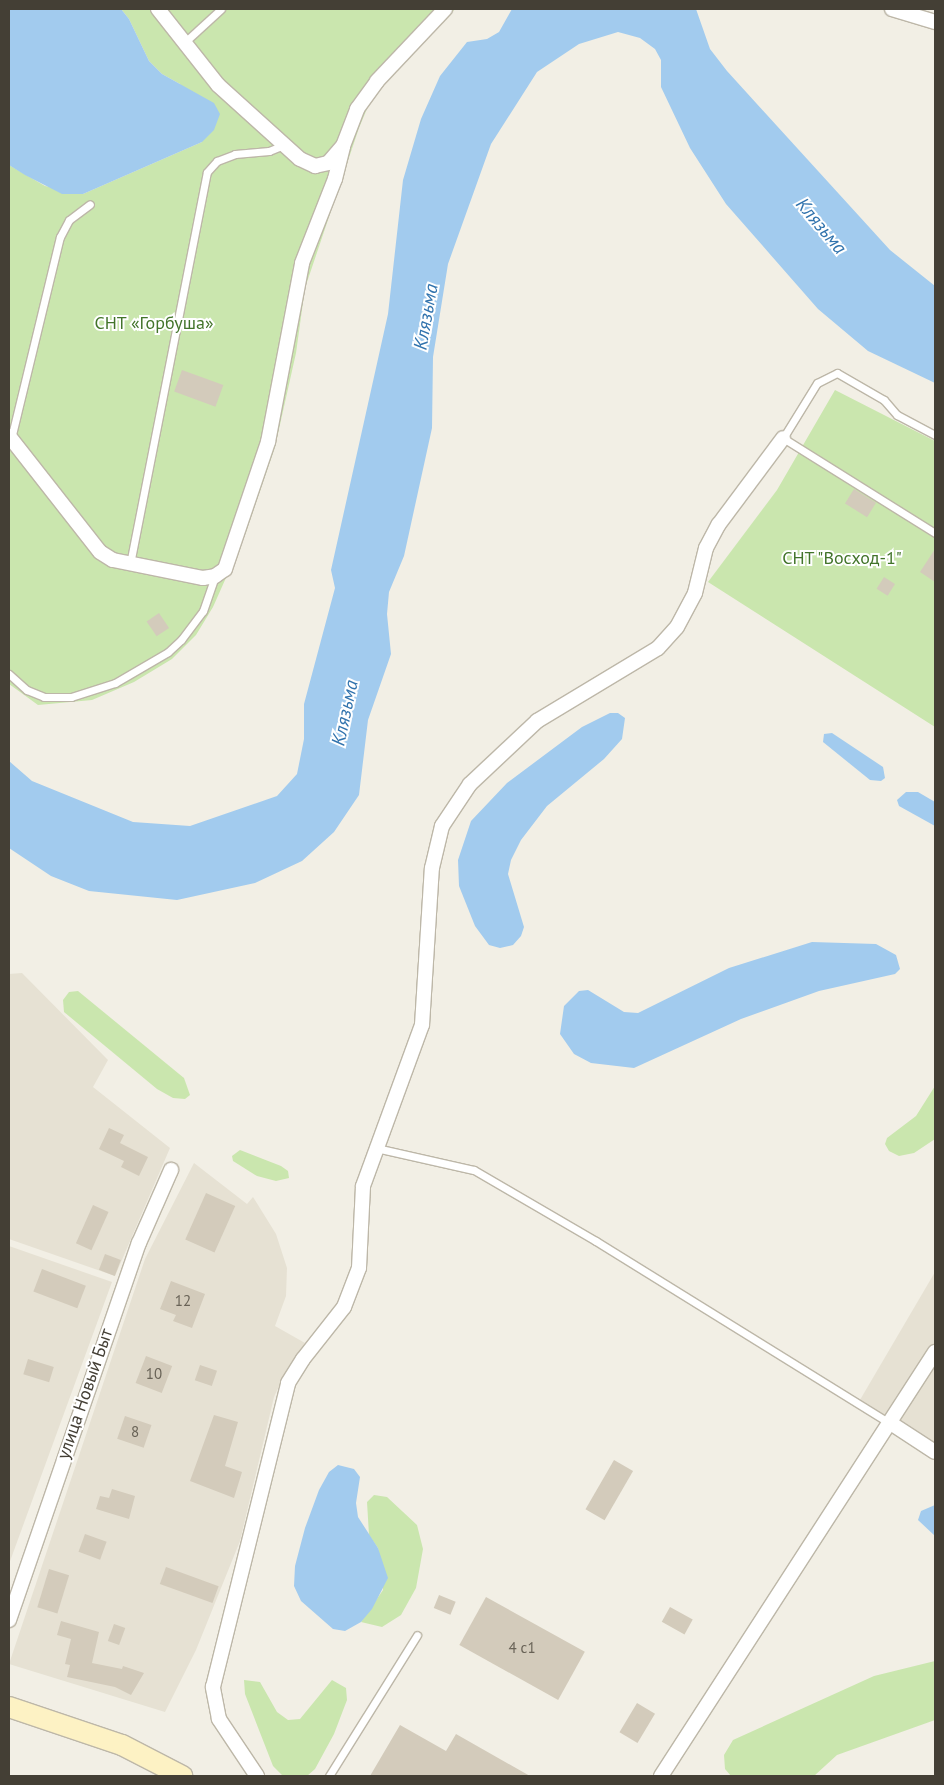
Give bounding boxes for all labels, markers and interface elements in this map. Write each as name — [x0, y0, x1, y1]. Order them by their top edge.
water label: Клязьма — [791, 193, 851, 259]
water label: Клязьма — [409, 282, 443, 352]
park label: СНТ «Горбуша» — [94, 312, 214, 334]
park label: СНТ "Восход-1" — [781, 547, 903, 569]
water label: Клязьма — [327, 678, 363, 748]
house number: 12 — [175, 1292, 191, 1310]
street label: улица Новый Быт — [53, 1326, 117, 1462]
house number: 10 — [146, 1365, 162, 1383]
house number: 8 — [131, 1423, 139, 1441]
house number: 4 с1 — [508, 1639, 536, 1657]

